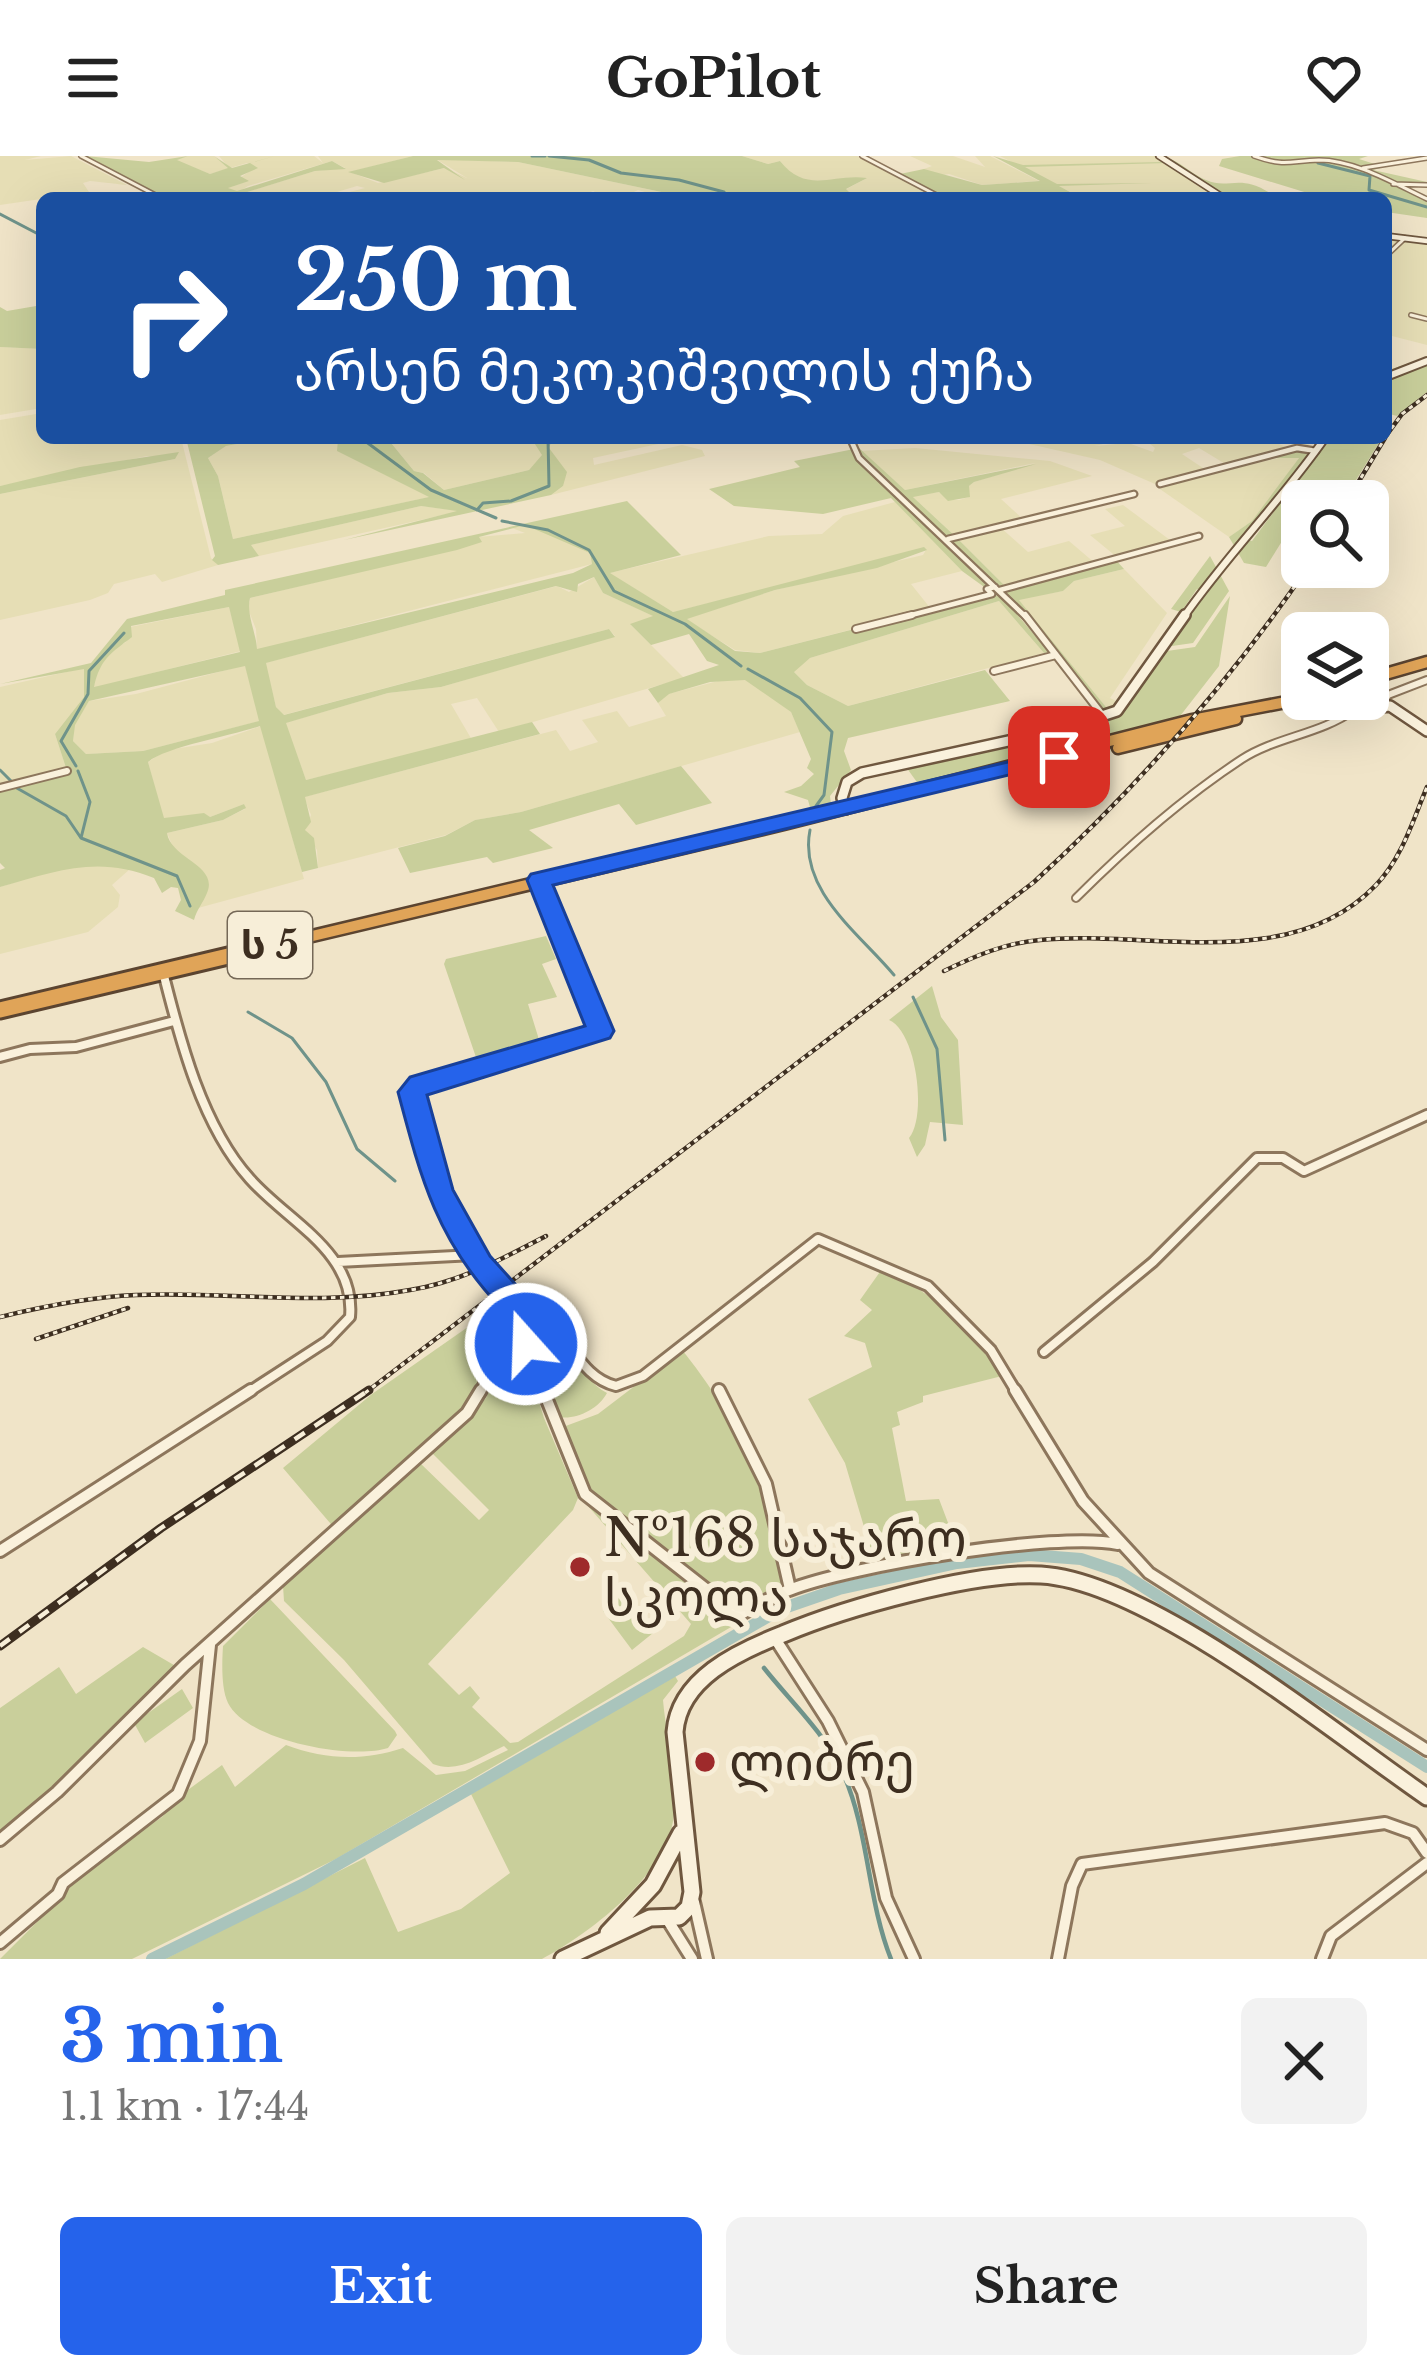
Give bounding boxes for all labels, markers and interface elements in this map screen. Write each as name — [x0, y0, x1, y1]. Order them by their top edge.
icon: menu — [60, 45, 126, 111]
text: GoPilot — [606, 45, 821, 112]
icon: heart — [1301, 45, 1367, 111]
text: 250 m — [294, 229, 577, 333]
icon: right — [96, 240, 252, 396]
text: არსენ მეკოკიშვილის ქუჩა — [294, 338, 1034, 405]
map controls — [1281, 480, 1389, 720]
button: search — [1281, 480, 1389, 588]
button: layers — [1281, 612, 1389, 720]
pin — [1008, 706, 1110, 808]
icon: arrive — [1026, 724, 1092, 790]
road number: ს 5 — [228, 912, 312, 978]
position arrow — [463, 1281, 589, 1407]
place label: №168 საჯარო სკოლა — [604, 1507, 967, 1629]
marker: №168 საჯარო სკოლა — [567, 1554, 593, 1580]
place label: ლიბრე — [729, 1731, 915, 1794]
marker: ლიბრე — [692, 1749, 718, 1775]
text: 3 min — [60, 1992, 283, 2081]
button: close — [1241, 1998, 1367, 2124]
text: 1.1 km · 17:44 — [60, 2082, 309, 2131]
button: Exit — [60, 2217, 702, 2355]
button: Share — [726, 2217, 1367, 2355]

